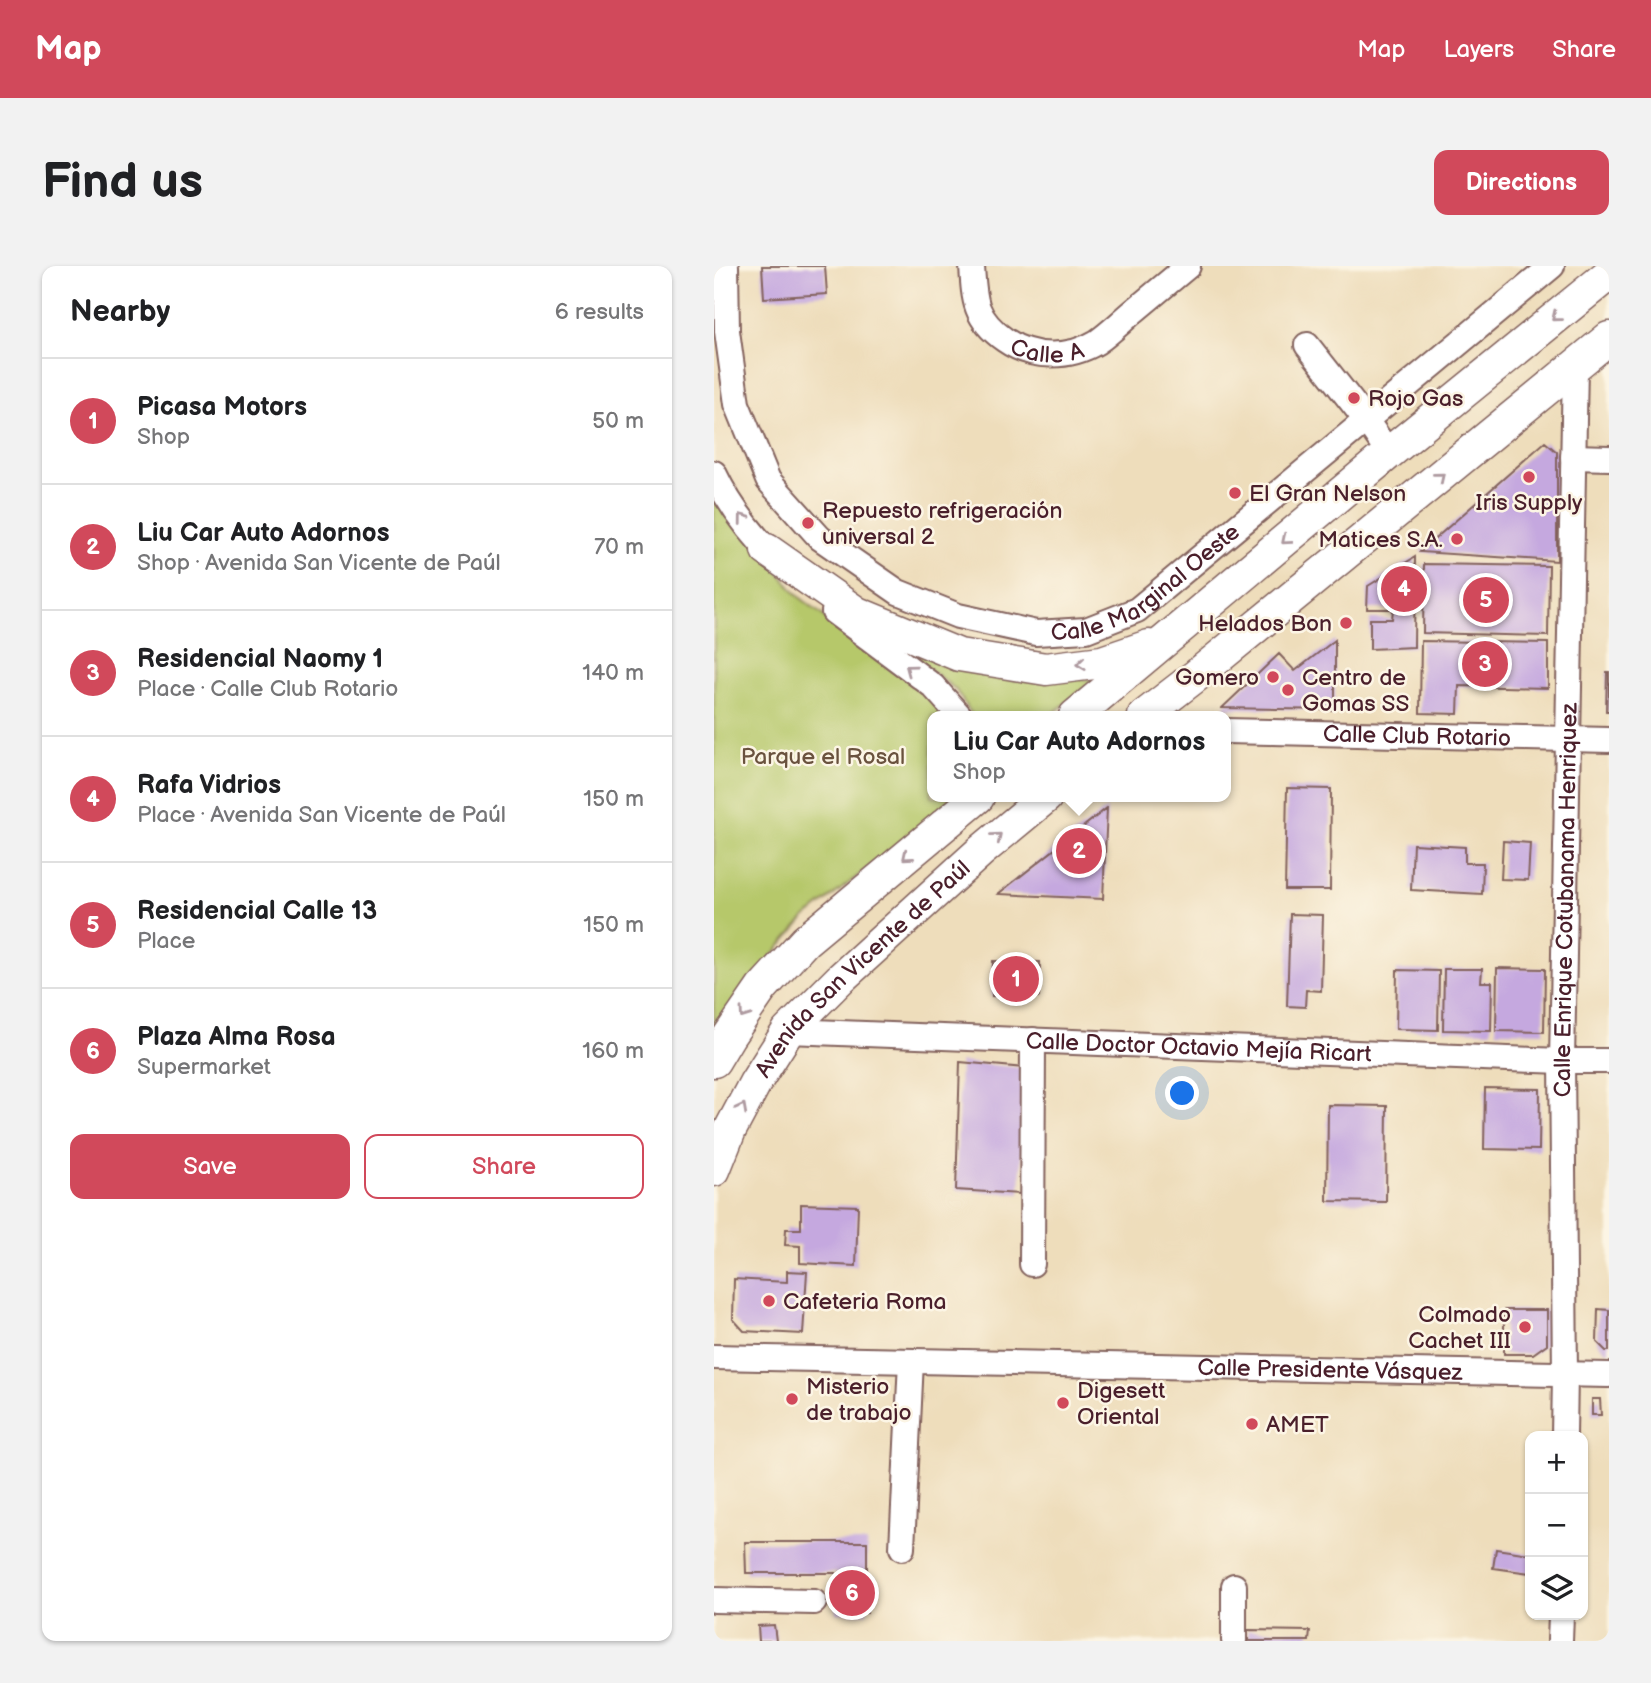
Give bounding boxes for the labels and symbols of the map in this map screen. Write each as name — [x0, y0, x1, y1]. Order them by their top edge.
one-way arrow — [1552, 309, 1565, 321]
street label: Calle A — [1006, 333, 1088, 370]
place label: Rojo Gas — [1368, 385, 1463, 413]
marker: Rojo Gas — [1346, 390, 1362, 406]
marker: Iris Supply — [1521, 469, 1537, 485]
one-way arrow — [1431, 473, 1444, 485]
place label: El Gran Nelson — [1249, 480, 1406, 508]
marker: El Gran Nelson — [1227, 485, 1243, 501]
place label: Iris Supply — [1476, 489, 1583, 517]
place label: Repuesto refrigeración universal 2 — [822, 497, 1062, 551]
one-way arrow — [738, 513, 751, 526]
marker: Repuesto refrigeración universal 2 — [800, 515, 816, 531]
street label: Calle Marginal Oeste — [1050, 518, 1245, 647]
place label: Matices S.A. — [1318, 526, 1443, 554]
marker: Matices S.A. — [1449, 531, 1465, 547]
one-way arrow — [1282, 532, 1295, 544]
pin: 4 — [1381, 563, 1427, 615]
pin: 5 — [1463, 574, 1509, 626]
place label: Helados Bon — [1198, 610, 1332, 638]
marker: Helados Bon — [1338, 615, 1354, 631]
pin: 3 — [1462, 638, 1508, 690]
one-way arrow — [1075, 657, 1087, 672]
place label: Gomero — [1175, 664, 1259, 692]
place label: Centro de Gomas SS — [1302, 664, 1409, 718]
one-way arrow — [906, 665, 918, 678]
marker: Gomero — [1265, 669, 1281, 685]
marker: Centro de Gomas SS — [1280, 682, 1296, 698]
street label: Calle Enrique Cotubanama Henriquez — [1549, 702, 1584, 1097]
street label: Calle Club Rotario — [1323, 720, 1511, 753]
park label: Parque el Rosal — [741, 743, 905, 771]
pin: 2 — [1056, 825, 1102, 877]
one-way arrow — [989, 833, 1002, 845]
one-way arrow — [902, 848, 915, 860]
street label: Avenida San Vicente de Paúl — [749, 855, 976, 1083]
pin: 1 — [993, 953, 1039, 1005]
one-way arrow — [740, 1006, 752, 1019]
street label: Calle Doctor Octavio Mejía Ricart — [1025, 1027, 1372, 1069]
your location — [1165, 1076, 1199, 1110]
one-way arrow — [734, 1102, 747, 1115]
place label: Cafeteria Roma — [783, 1288, 947, 1316]
marker: Cafeteria Roma — [761, 1293, 777, 1309]
place label: Colmado Cachet III — [1408, 1301, 1511, 1355]
marker: Colmado Cachet III — [1517, 1319, 1533, 1335]
street label: Calle Presidente Vásquez — [1197, 1354, 1464, 1387]
place label: Misterio de trabajo — [806, 1373, 911, 1427]
place label: Digesett Oriental — [1077, 1377, 1165, 1431]
marker: Misterio de trabajo — [784, 1391, 800, 1407]
marker: Digesett Oriental — [1055, 1395, 1071, 1411]
place label: AMET — [1266, 1411, 1329, 1439]
marker: AMET — [1244, 1416, 1260, 1432]
pin: 6 — [829, 1567, 875, 1619]

